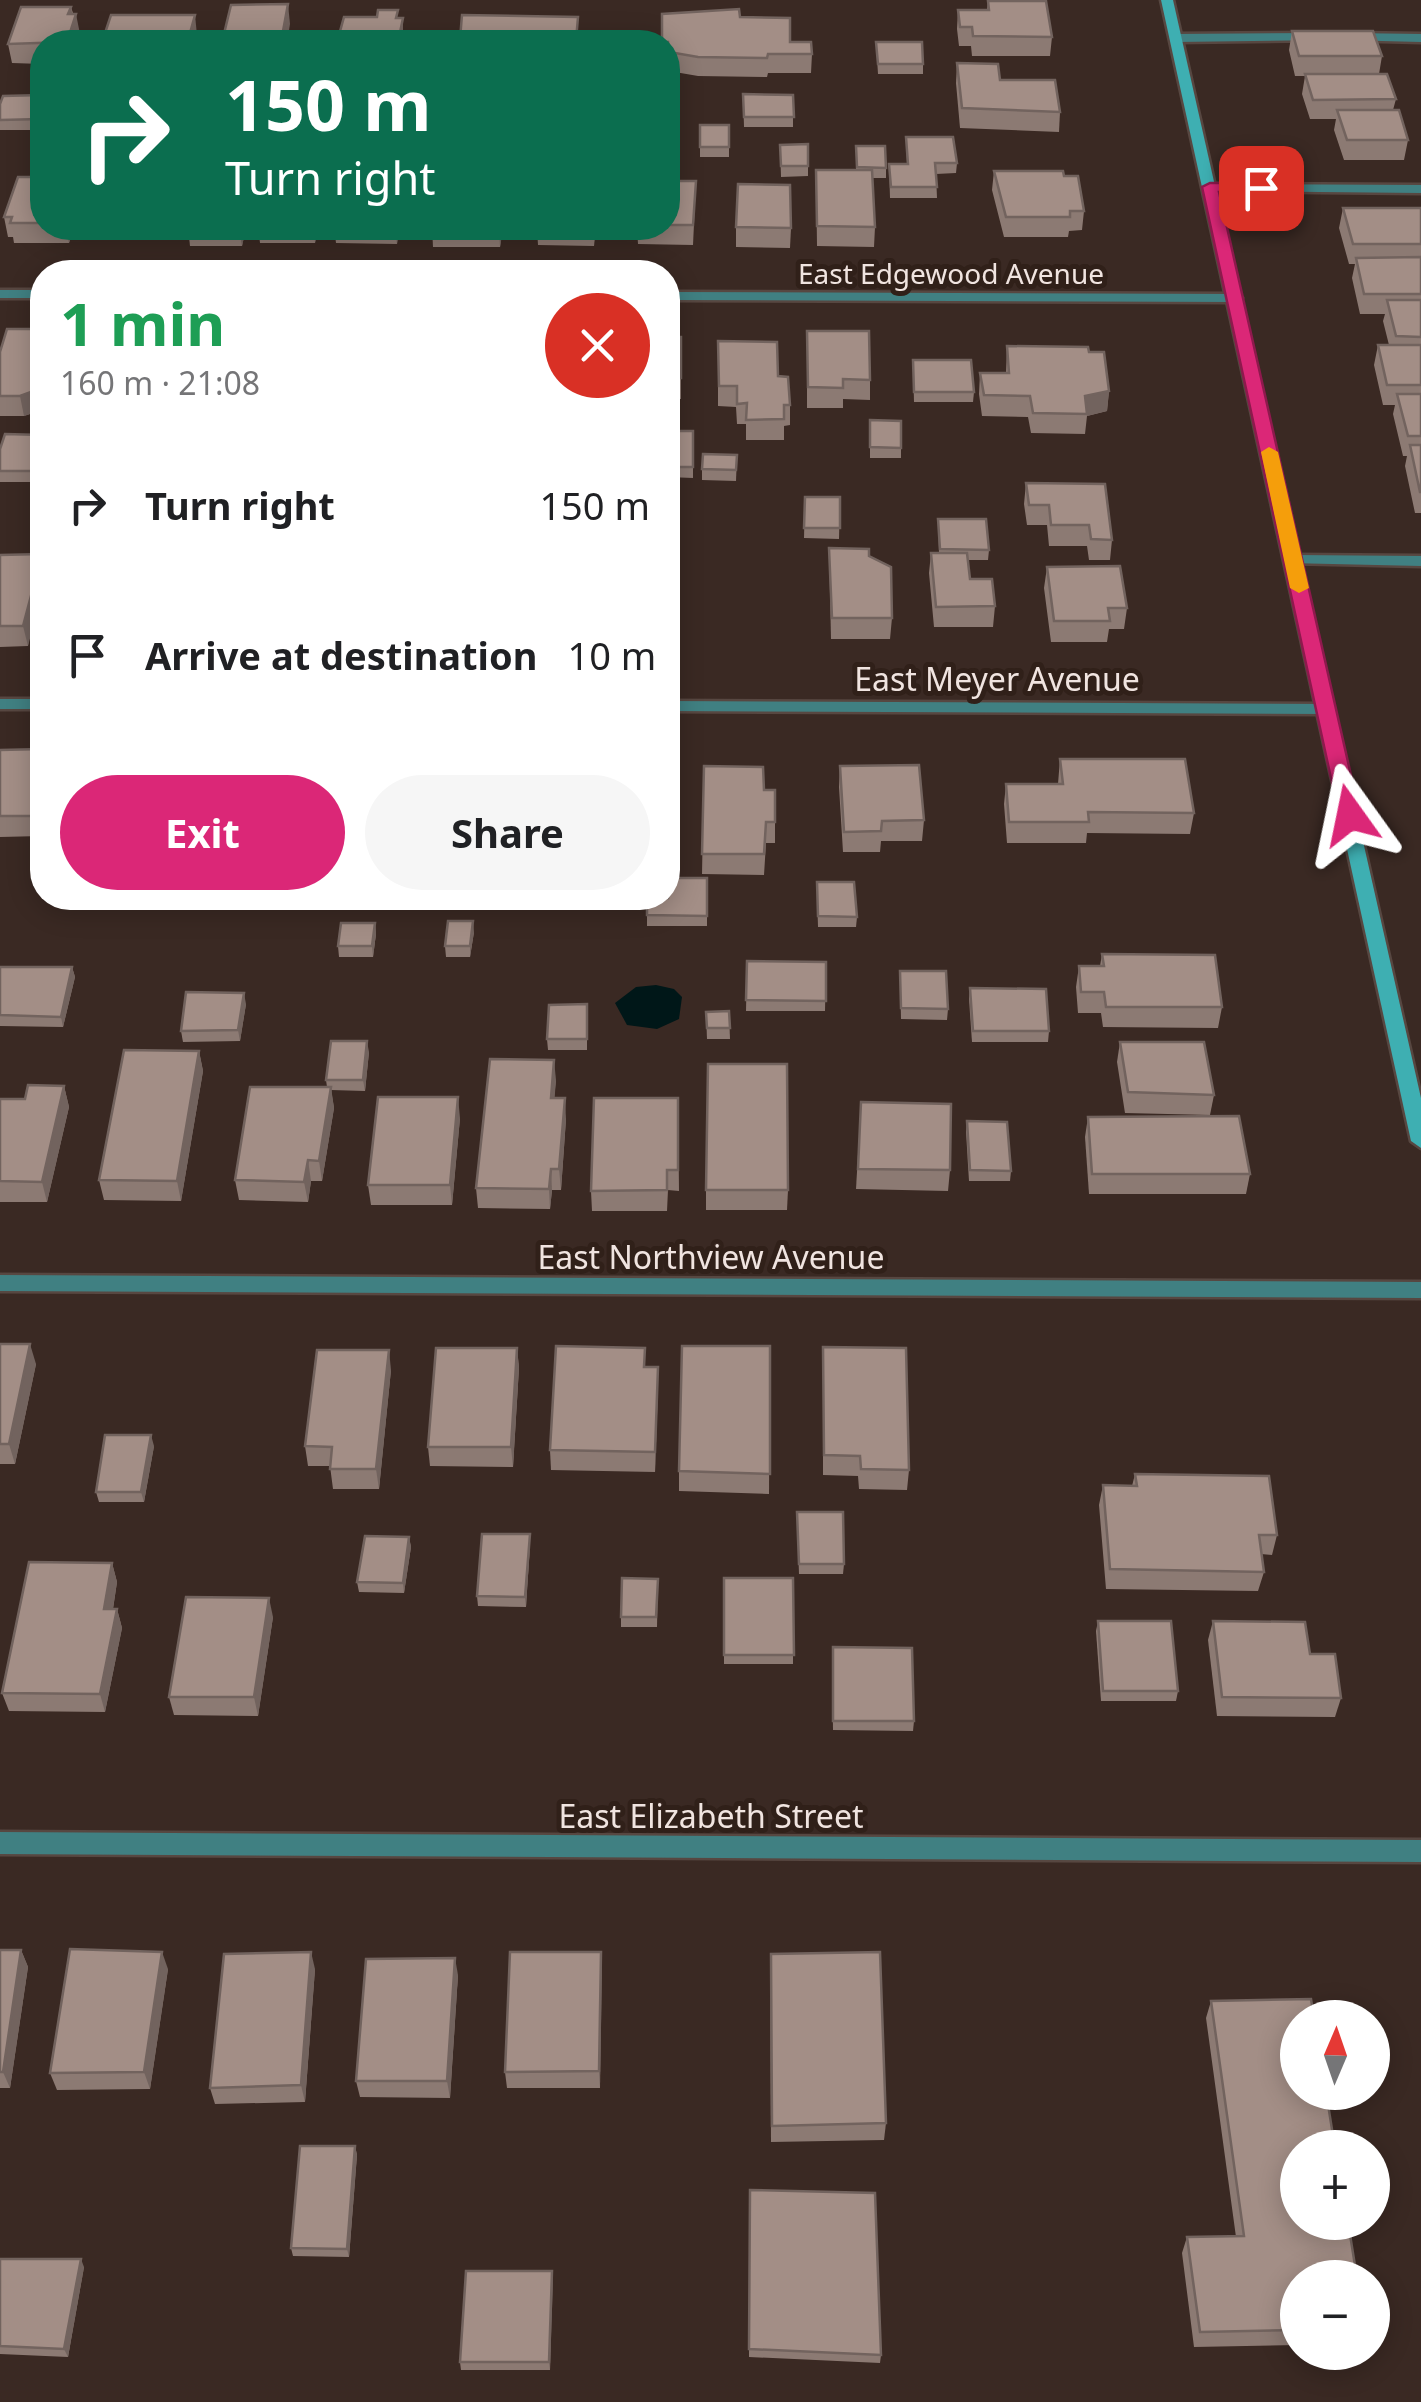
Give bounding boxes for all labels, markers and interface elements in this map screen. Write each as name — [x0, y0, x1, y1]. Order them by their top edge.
text: 150 m — [225, 56, 432, 152]
icon: right — [60, 70, 190, 200]
pin — [1219, 146, 1304, 231]
text: Turn right — [225, 147, 436, 208]
icon: arrive — [1234, 161, 1289, 216]
street label: East Edgewood Avenue — [798, 254, 1104, 292]
text: 1 min — [60, 282, 225, 364]
button: close — [545, 293, 650, 398]
text: 160 m · 21:08 — [60, 361, 260, 404]
icon: right — [60, 478, 115, 533]
text: Turn right — [145, 479, 335, 531]
text: 150 m — [539, 479, 650, 531]
icon: arrive — [60, 628, 115, 683]
text: Arrive at destination — [145, 629, 537, 681]
text: 10 m — [567, 629, 656, 681]
street label: East Meyer Avenue — [854, 657, 1140, 700]
position arrow — [1298, 763, 1402, 867]
button: Exit — [60, 775, 345, 890]
button: Share — [365, 775, 650, 890]
street label: East Northview Avenue — [538, 1235, 884, 1278]
street label: East Elizabeth Street — [559, 1794, 863, 1837]
north arrow — [1280, 2000, 1390, 2110]
map controls — [1280, 2000, 1390, 2370]
button: + — [1280, 2130, 1390, 2240]
button: − — [1280, 2260, 1390, 2370]

